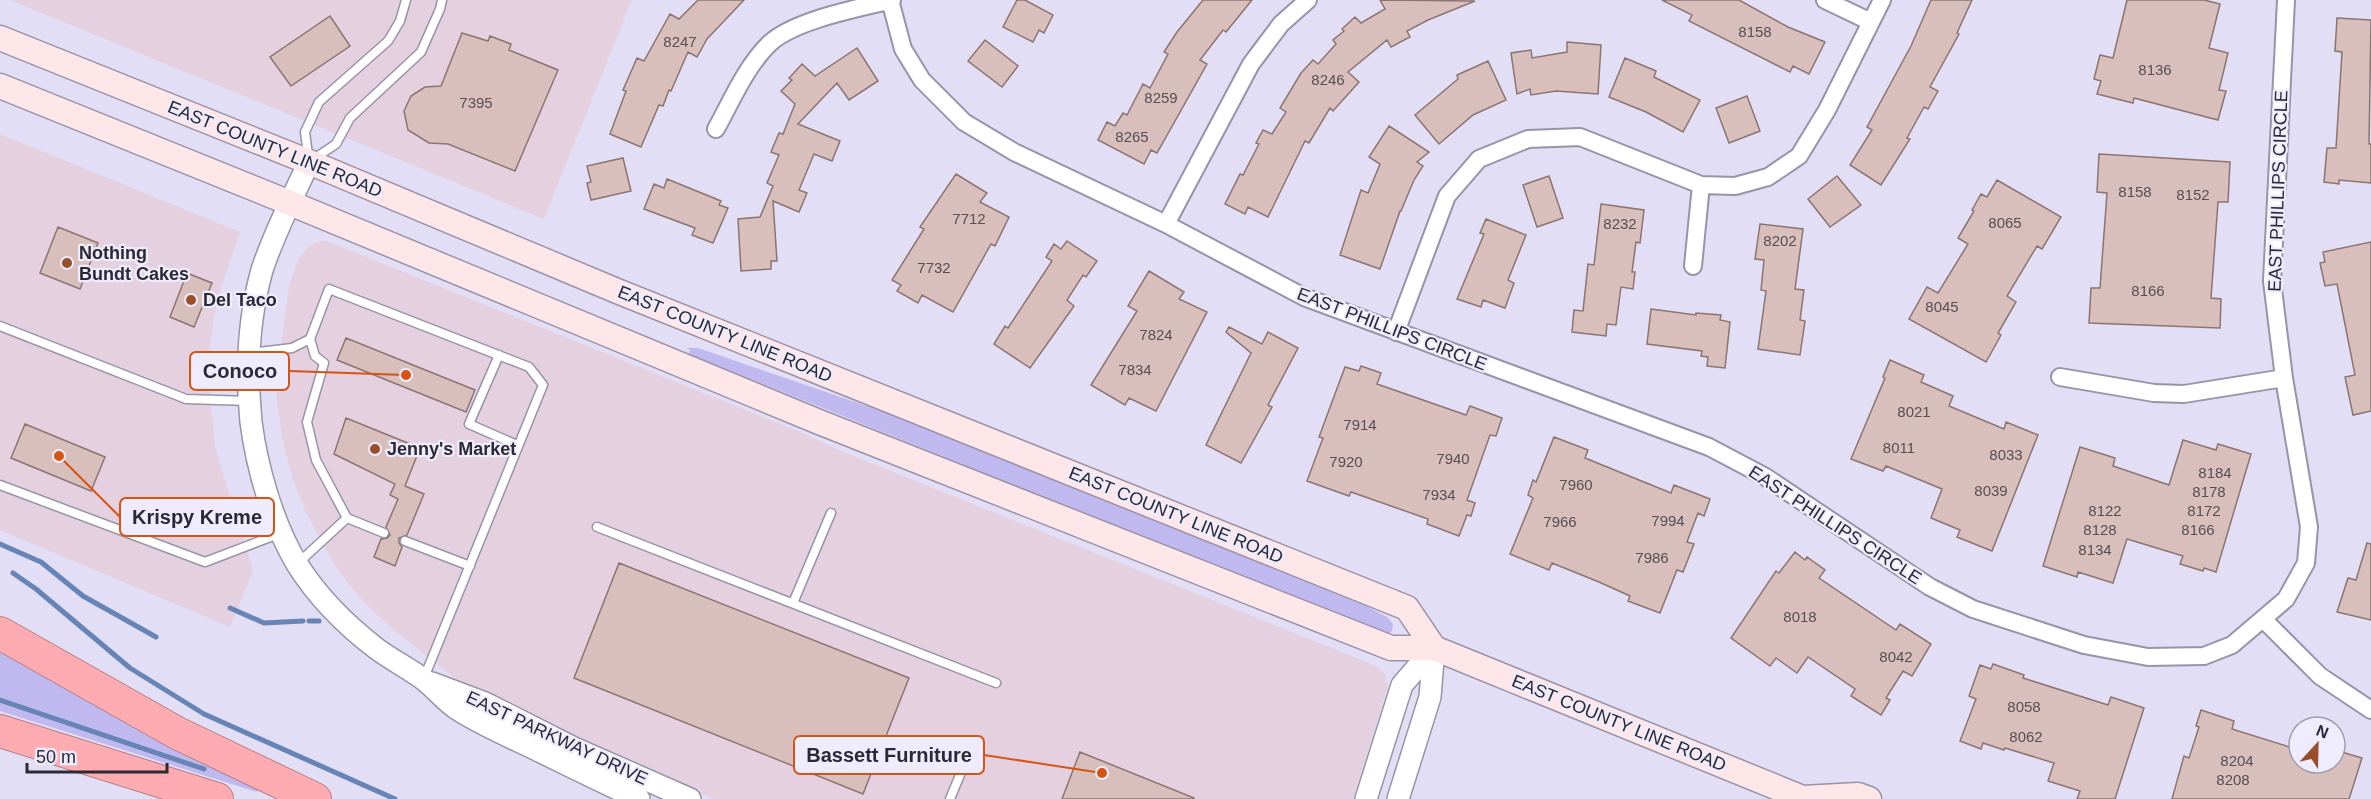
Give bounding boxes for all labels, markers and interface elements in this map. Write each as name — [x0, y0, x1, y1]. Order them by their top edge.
house number: 8158 — [1738, 23, 1772, 40]
house number: 8247 — [663, 33, 697, 50]
house number: 8136 — [2138, 61, 2172, 78]
house number: 8246 — [1311, 71, 1345, 88]
house number: 8259 — [1144, 89, 1178, 106]
street label: EAST PHILLIPS CIRCLE — [2264, 90, 2292, 292]
house number: 7395 — [459, 94, 493, 111]
street label: EAST COUNTY LINE ROAD — [165, 97, 385, 201]
house number: 8265 — [1115, 128, 1149, 145]
house number: 8158 — [2118, 183, 2152, 200]
house number: 8152 — [2176, 186, 2210, 203]
house number: 7712 — [952, 210, 986, 227]
house number: 8065 — [1988, 214, 2022, 231]
house number: 8232 — [1603, 215, 1637, 232]
house number: 8202 — [1763, 232, 1797, 249]
place label: Nothing Bundt Cakes — [79, 243, 189, 284]
marker: Nothing Bundt Cakes — [60, 256, 74, 270]
house number: 7732 — [917, 259, 951, 276]
street label: EAST COUNTY LINE ROAD — [615, 282, 835, 386]
house number: 8166 — [2131, 282, 2165, 299]
street label: EAST PHILLIPS CIRCLE — [1294, 284, 1490, 374]
place label: Del Taco — [203, 290, 277, 310]
marker: Del Taco — [184, 293, 198, 307]
house number: 8045 — [1925, 298, 1959, 315]
house number: 7824 — [1139, 326, 1173, 343]
callout: Conoco — [190, 352, 289, 390]
text: Conoco — [203, 360, 277, 382]
house number: 7834 — [1118, 361, 1152, 378]
house number: 8021 — [1897, 403, 1931, 420]
house number: 7914 — [1343, 416, 1377, 433]
place label: Jenny's Market — [387, 439, 516, 459]
house number: 8011 — [1883, 439, 1915, 456]
marker: Jenny's Market — [368, 442, 382, 456]
house number: 8033 — [1989, 446, 2023, 463]
house number: 7940 — [1436, 450, 1470, 467]
house number: 7920 — [1329, 453, 1363, 470]
street label: EAST PHILLIPS CIRCLE — [1745, 462, 1925, 588]
street label: EAST COUNTY LINE ROAD — [1066, 463, 1286, 567]
house number: 8184 — [2198, 464, 2232, 481]
house number: 7960 — [1559, 476, 1593, 493]
house number: 8039 — [1974, 482, 2008, 499]
house number: 8178 — [2192, 483, 2226, 500]
house number: 7934 — [1422, 486, 1456, 503]
callout: Krispy Kreme — [120, 498, 274, 536]
house number: 8122 — [2088, 502, 2122, 519]
house number: 8172 — [2187, 502, 2221, 519]
text: Krispy Kreme — [132, 506, 262, 528]
house number: 7994 — [1651, 512, 1685, 529]
house number: 7966 — [1543, 513, 1577, 530]
house number: 8128 — [2083, 521, 2117, 538]
house number: 8166 — [2181, 521, 2215, 538]
house number: 8134 — [2078, 541, 2112, 558]
house number: 7986 — [1635, 549, 1669, 566]
house number: 8018 — [1783, 608, 1817, 625]
house number: 8042 — [1879, 648, 1913, 665]
street label: EAST COUNTY LINE ROAD — [1509, 671, 1729, 775]
street label: EAST PARKWAY DRIVE — [463, 687, 651, 789]
house number: 8058 — [2007, 698, 2041, 715]
north arrow — [2287, 715, 2347, 775]
text: N — [2314, 722, 2331, 742]
house number: 8062 — [2009, 728, 2043, 745]
scale bar — [27, 736, 166, 774]
callout: Bassett Furniture — [794, 736, 984, 774]
text: Bassett Furniture — [806, 744, 972, 766]
text: 50 m — [36, 747, 76, 767]
house number: 8204 — [2220, 752, 2254, 769]
house number: 8208 — [2216, 771, 2250, 788]

